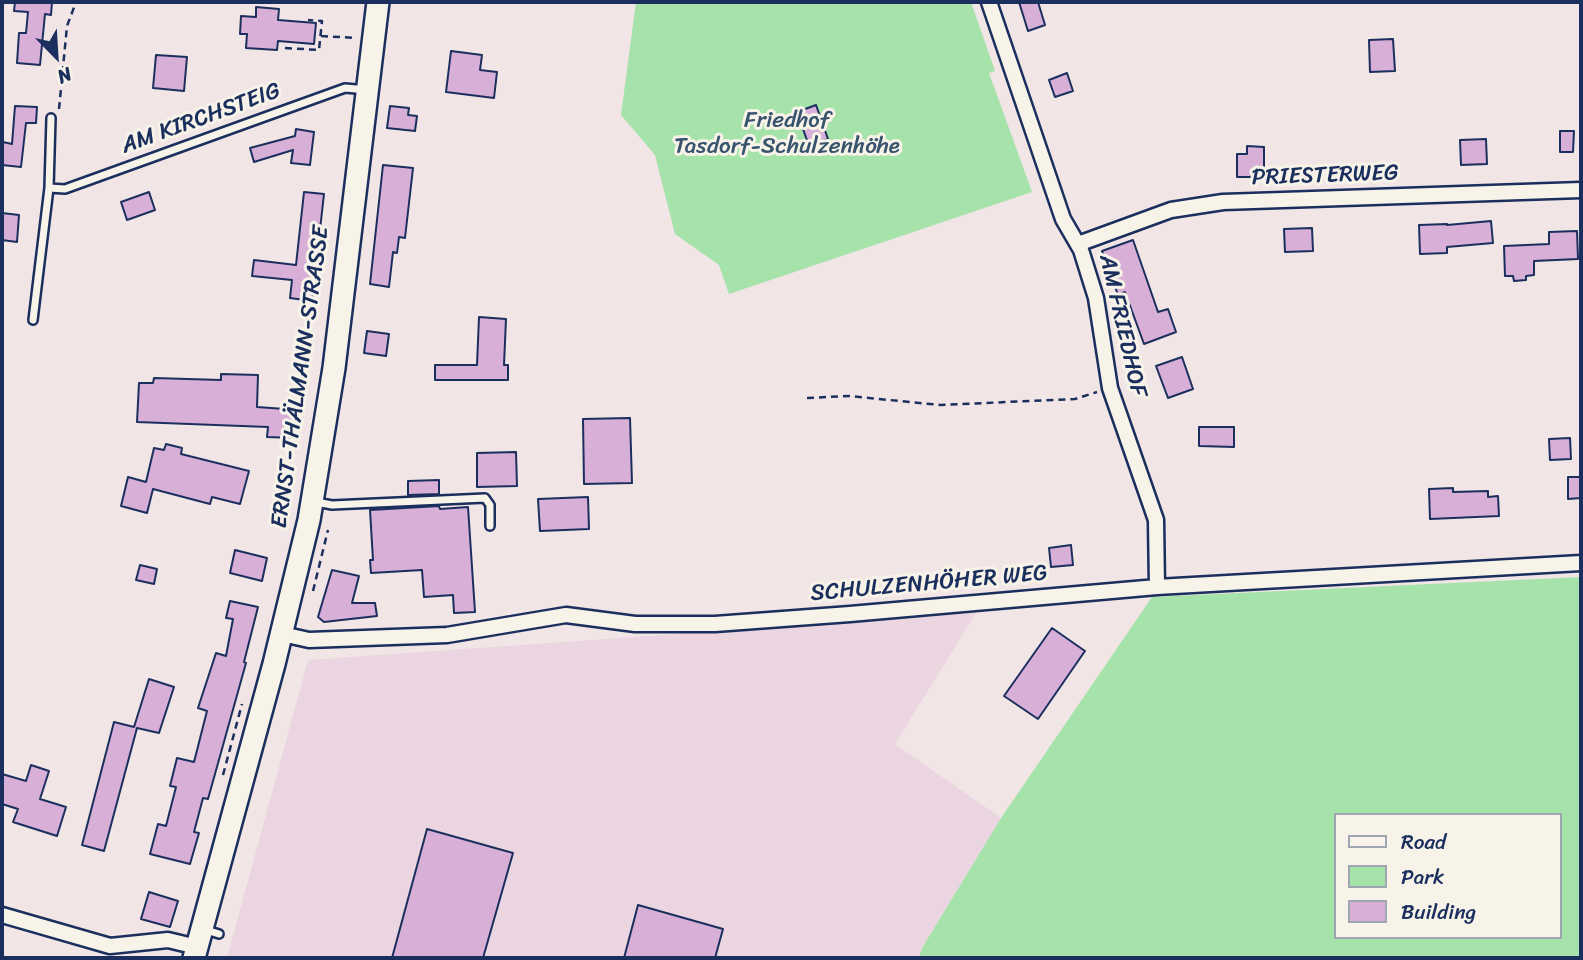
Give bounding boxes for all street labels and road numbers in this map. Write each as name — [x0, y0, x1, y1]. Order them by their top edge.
street label: AM KIRCHSTEIG — [118, 77, 284, 161]
street label: PRIESTERWEG — [1251, 160, 1399, 192]
street label: ERNST-THÄLMANN-STRASSE — [266, 224, 336, 530]
street label: AM FRIEDHOF — [1092, 252, 1152, 400]
street label: SCHULZENHÖHER WEG — [809, 560, 1049, 608]

